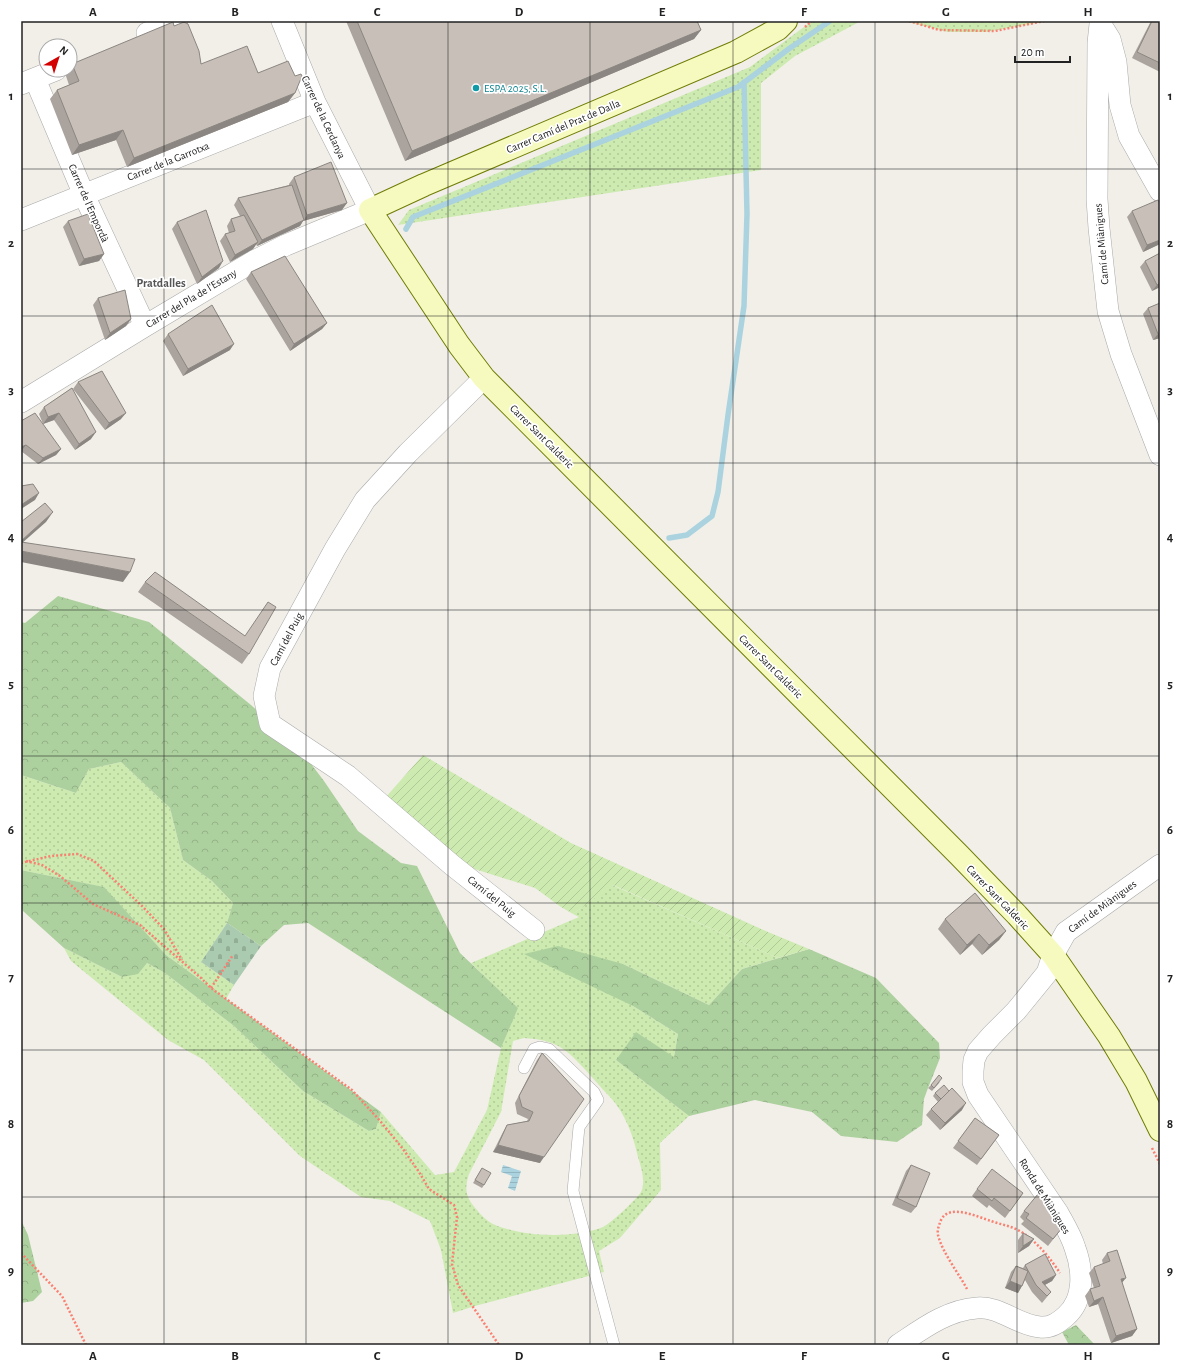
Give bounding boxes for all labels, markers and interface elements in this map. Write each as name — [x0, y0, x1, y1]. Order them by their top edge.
text: A — [89, 6, 97, 19]
text: B — [231, 6, 239, 19]
text: C — [374, 6, 381, 19]
text: D — [515, 6, 524, 19]
text: E — [659, 6, 666, 19]
text: F — [801, 6, 808, 19]
text: G — [942, 6, 950, 19]
text: H — [1083, 6, 1093, 19]
north arrow — [38, 38, 78, 78]
scale bar — [1015, 38, 1070, 64]
text: N — [58, 44, 70, 57]
text: 20 m — [1021, 46, 1044, 58]
street label: Carrer de la Cerdanya — [299, 74, 348, 160]
marker: ESPA 2025, S.L. — [471, 83, 481, 93]
place label: ESPA 2025, S.L. — [484, 83, 547, 94]
text: 1 — [9, 90, 13, 103]
text: 1 — [1168, 90, 1172, 103]
street label: Carrer Camí del Prat de Dalla — [505, 98, 622, 155]
street label: Carrer de la Garrotxa — [126, 140, 211, 183]
street label: Carrer de l'Empordà — [66, 162, 111, 244]
street label: Camí de Miànigues — [1092, 203, 1111, 285]
text: 2 — [8, 237, 14, 250]
text: 2 — [1167, 237, 1173, 250]
street label: Carrer del Pla de l'Estany — [144, 267, 239, 330]
district label: Pratdalles — [136, 277, 186, 289]
text: 3 — [8, 384, 14, 397]
text: 3 — [1167, 384, 1173, 397]
street label: Carrer Sant Galderic — [508, 403, 576, 471]
text: 4 — [8, 531, 15, 544]
text: 4 — [1167, 531, 1174, 544]
street label: Camí del Puig — [268, 610, 305, 668]
street label: Carrer Sant Galderic — [737, 633, 805, 701]
text: 5 — [8, 678, 14, 691]
text: 5 — [1167, 678, 1173, 691]
text: 6 — [8, 824, 14, 837]
text: 6 — [1167, 824, 1173, 837]
street label: Carrer Sant Galderic — [964, 863, 1032, 932]
street label: Camí del Puig — [466, 874, 518, 919]
street label: Camí de Miànigues — [1066, 878, 1138, 935]
text: 7 — [8, 971, 14, 984]
text: 7 — [1167, 971, 1173, 984]
text: 8 — [8, 1118, 14, 1131]
text: 8 — [1167, 1118, 1173, 1131]
street label: Ronda de Miànigues — [1017, 1157, 1072, 1236]
text: 9 — [8, 1265, 14, 1278]
text: 9 — [1167, 1265, 1173, 1278]
text: A — [89, 1350, 97, 1363]
text: B — [231, 1350, 239, 1363]
text: C — [374, 1350, 381, 1363]
text: D — [515, 1350, 524, 1363]
text: E — [659, 1350, 666, 1363]
text: F — [801, 1350, 808, 1363]
text: G — [942, 1350, 950, 1363]
text: H — [1083, 1350, 1093, 1363]

